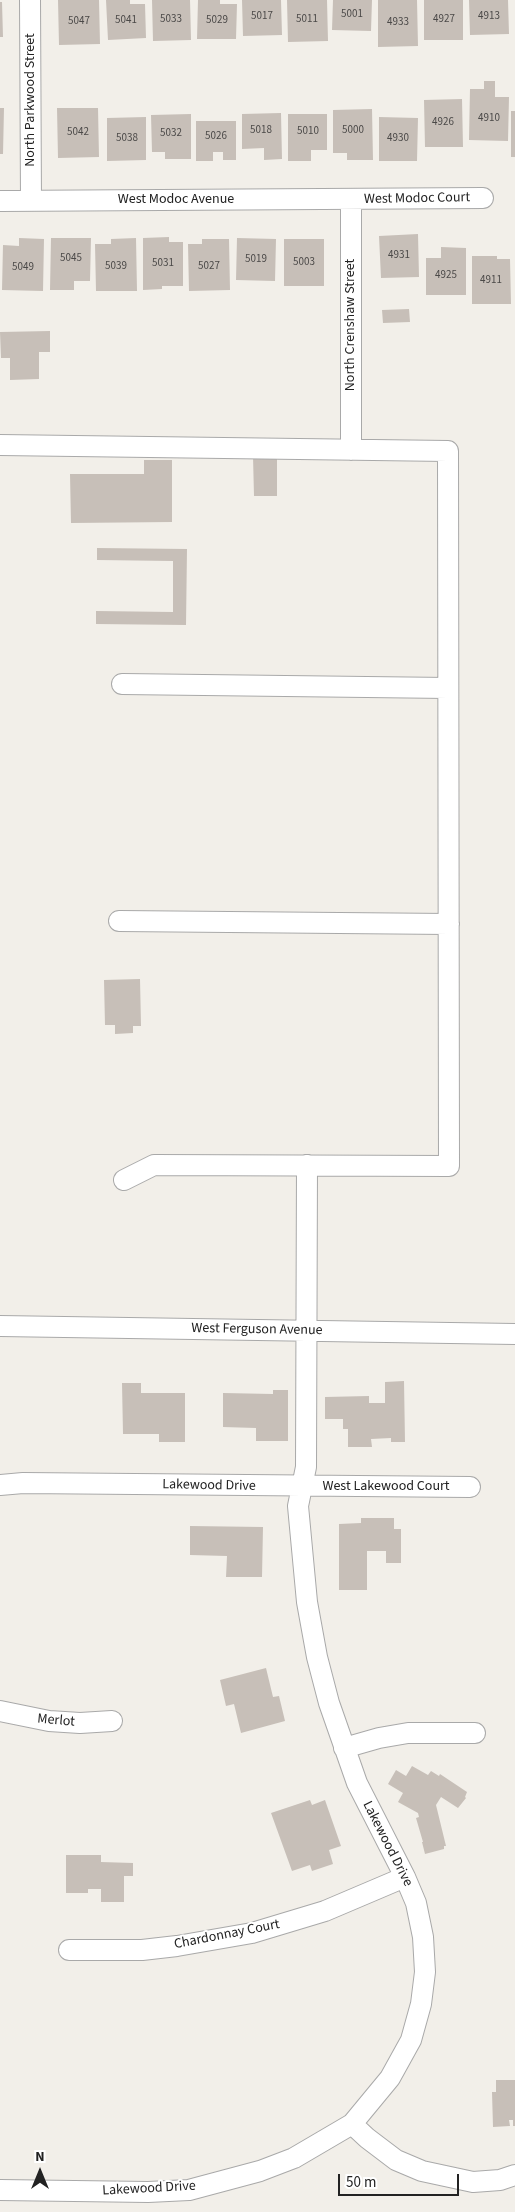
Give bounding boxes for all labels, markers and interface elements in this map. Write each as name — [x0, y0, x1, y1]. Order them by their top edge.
house number: 5001 — [341, 8, 363, 22]
house number: 5017 — [251, 10, 273, 24]
house number: 4913 — [478, 10, 500, 24]
house number: 5033 — [160, 13, 182, 27]
house number: 5011 — [296, 13, 318, 27]
house number: 4927 — [433, 13, 455, 27]
house number: 5041 — [115, 14, 137, 28]
house number: 5029 — [206, 14, 228, 28]
house number: 5047 — [68, 15, 90, 29]
house number: 4933 — [387, 16, 409, 30]
street label: North Parkwood Street — [23, 33, 39, 167]
house number: 4910 — [478, 112, 500, 126]
house number: 4926 — [432, 116, 454, 130]
house number: 5018 — [250, 124, 272, 138]
house number: 5000 — [342, 124, 364, 138]
house number: 5010 — [297, 125, 319, 139]
house number: 5042 — [67, 126, 89, 140]
house number: 5032 — [160, 127, 182, 141]
house number: 5026 — [205, 130, 227, 144]
house number: 5038 — [116, 132, 138, 146]
house number: 4930 — [387, 132, 409, 146]
street label: West Modoc Court — [364, 190, 470, 208]
street label: West Modoc Avenue — [118, 192, 234, 208]
house number: 4931 — [388, 249, 410, 263]
house number: 5045 — [60, 252, 82, 266]
house number: 5019 — [245, 253, 267, 267]
house number: 5003 — [293, 256, 315, 270]
house number: 5031 — [152, 257, 174, 271]
street label: North Crenshaw Street — [343, 259, 359, 391]
house number: 5039 — [105, 260, 127, 274]
house number: 5027 — [198, 260, 220, 274]
house number: 5049 — [12, 261, 34, 275]
house number: 4925 — [435, 269, 457, 283]
house number: 4911 — [480, 274, 502, 288]
street label: West Ferguson Avenue — [191, 1320, 323, 1340]
street label: Lakewood Drive — [162, 1477, 256, 1495]
street label: West Lakewood Court — [322, 1479, 450, 1495]
street label: Merlot — [37, 1711, 75, 1731]
street label: Lakewood Drive — [358, 1798, 416, 1890]
street label: Chardonnay Court — [173, 1917, 281, 1953]
north arrow — [15, 2147, 65, 2197]
text: N — [35, 2147, 45, 2167]
scale bar — [340, 2164, 461, 2196]
text: 50 m — [346, 2172, 376, 2193]
street label: Lakewood Drive — [102, 2178, 196, 2200]

